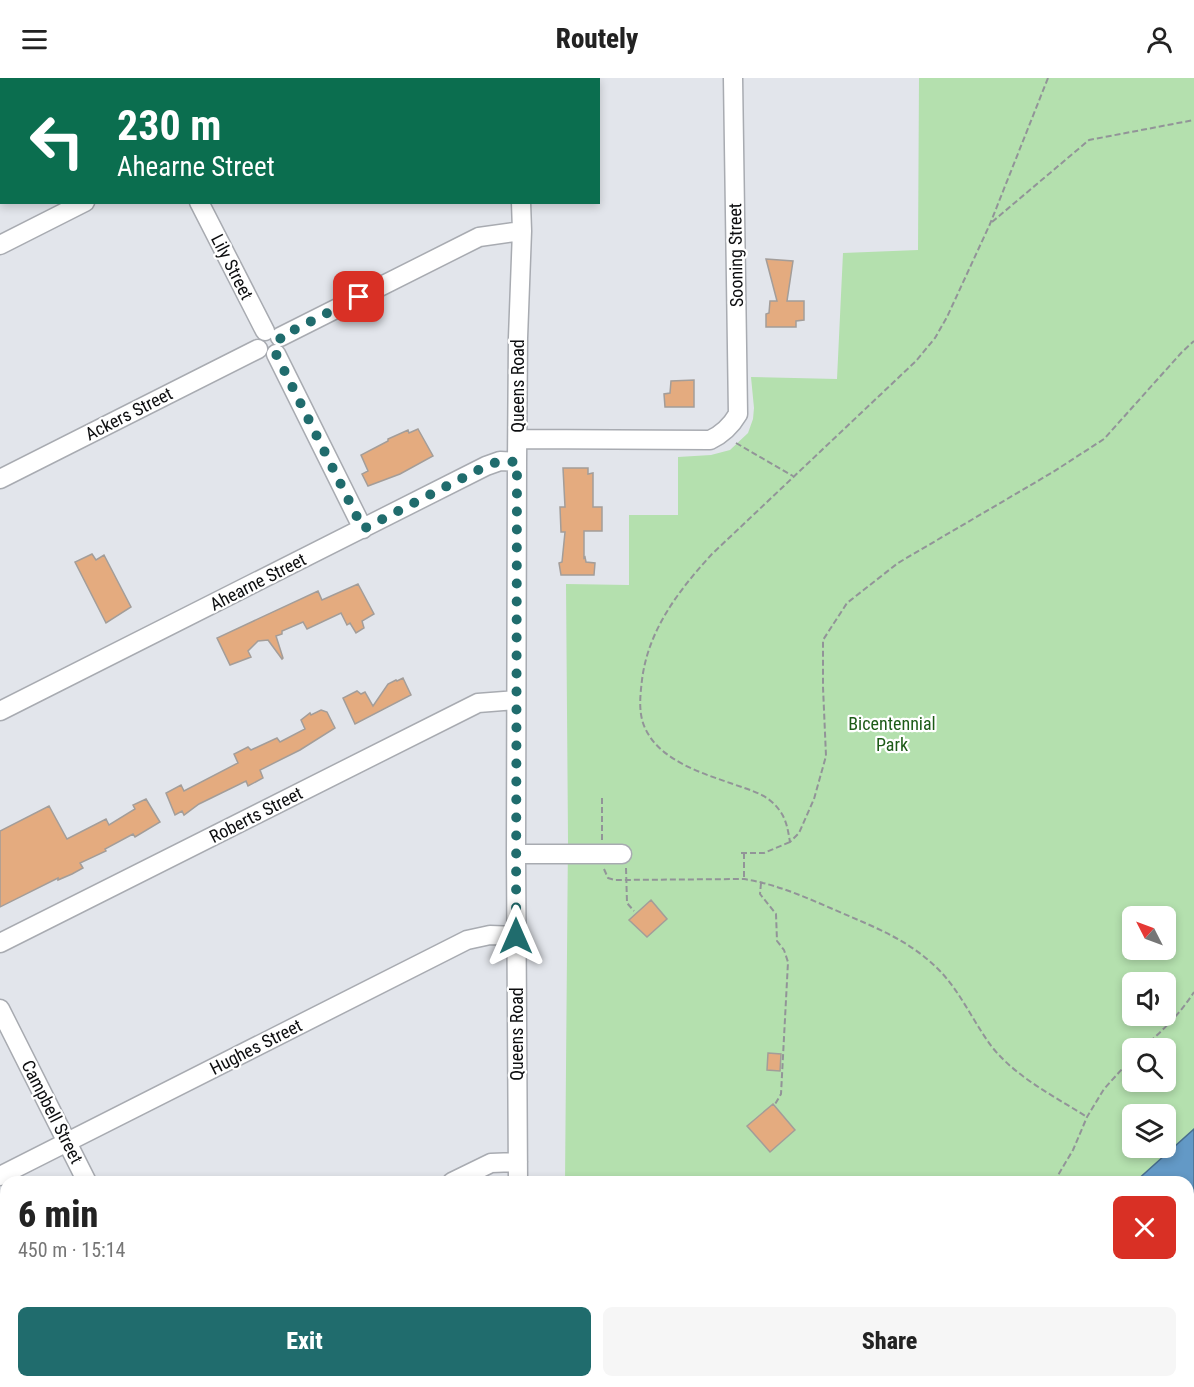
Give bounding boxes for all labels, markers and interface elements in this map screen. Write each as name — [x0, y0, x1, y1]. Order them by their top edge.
icon: menu — [18, 23, 51, 56]
text: Routely — [556, 23, 638, 55]
icon: person — [1143, 23, 1176, 56]
text: 230 m — [117, 101, 222, 150]
icon: left — [18, 102, 96, 180]
text: Ahearne Street — [117, 151, 275, 183]
street label: Sooning Street — [724, 203, 747, 307]
street label: Lily Street — [207, 231, 258, 303]
pin — [333, 271, 384, 322]
icon: arrive — [342, 280, 375, 313]
street label: Queens Road — [507, 339, 528, 433]
street label: Ackers Street — [82, 383, 176, 444]
street label: Ahearne Street — [206, 548, 309, 615]
park label: Bicentennial Park — [848, 713, 936, 755]
street label: Roberts Street — [206, 782, 306, 847]
position arrow — [484, 904, 548, 968]
north arrow — [1122, 906, 1176, 960]
map controls — [1122, 906, 1176, 1158]
button: sound — [1122, 972, 1176, 1026]
street label: Queens Road — [506, 987, 527, 1081]
street label: Hughes Street — [206, 1014, 305, 1079]
button: search — [1122, 1038, 1176, 1092]
street label: Campbell Street — [17, 1057, 87, 1167]
button: layers — [1122, 1104, 1176, 1158]
text: 6 min — [18, 1194, 98, 1236]
button: close — [1113, 1196, 1176, 1259]
text: 450 m · 15:14 — [18, 1238, 125, 1262]
button: Exit — [18, 1307, 591, 1376]
button: Share — [603, 1307, 1176, 1376]

